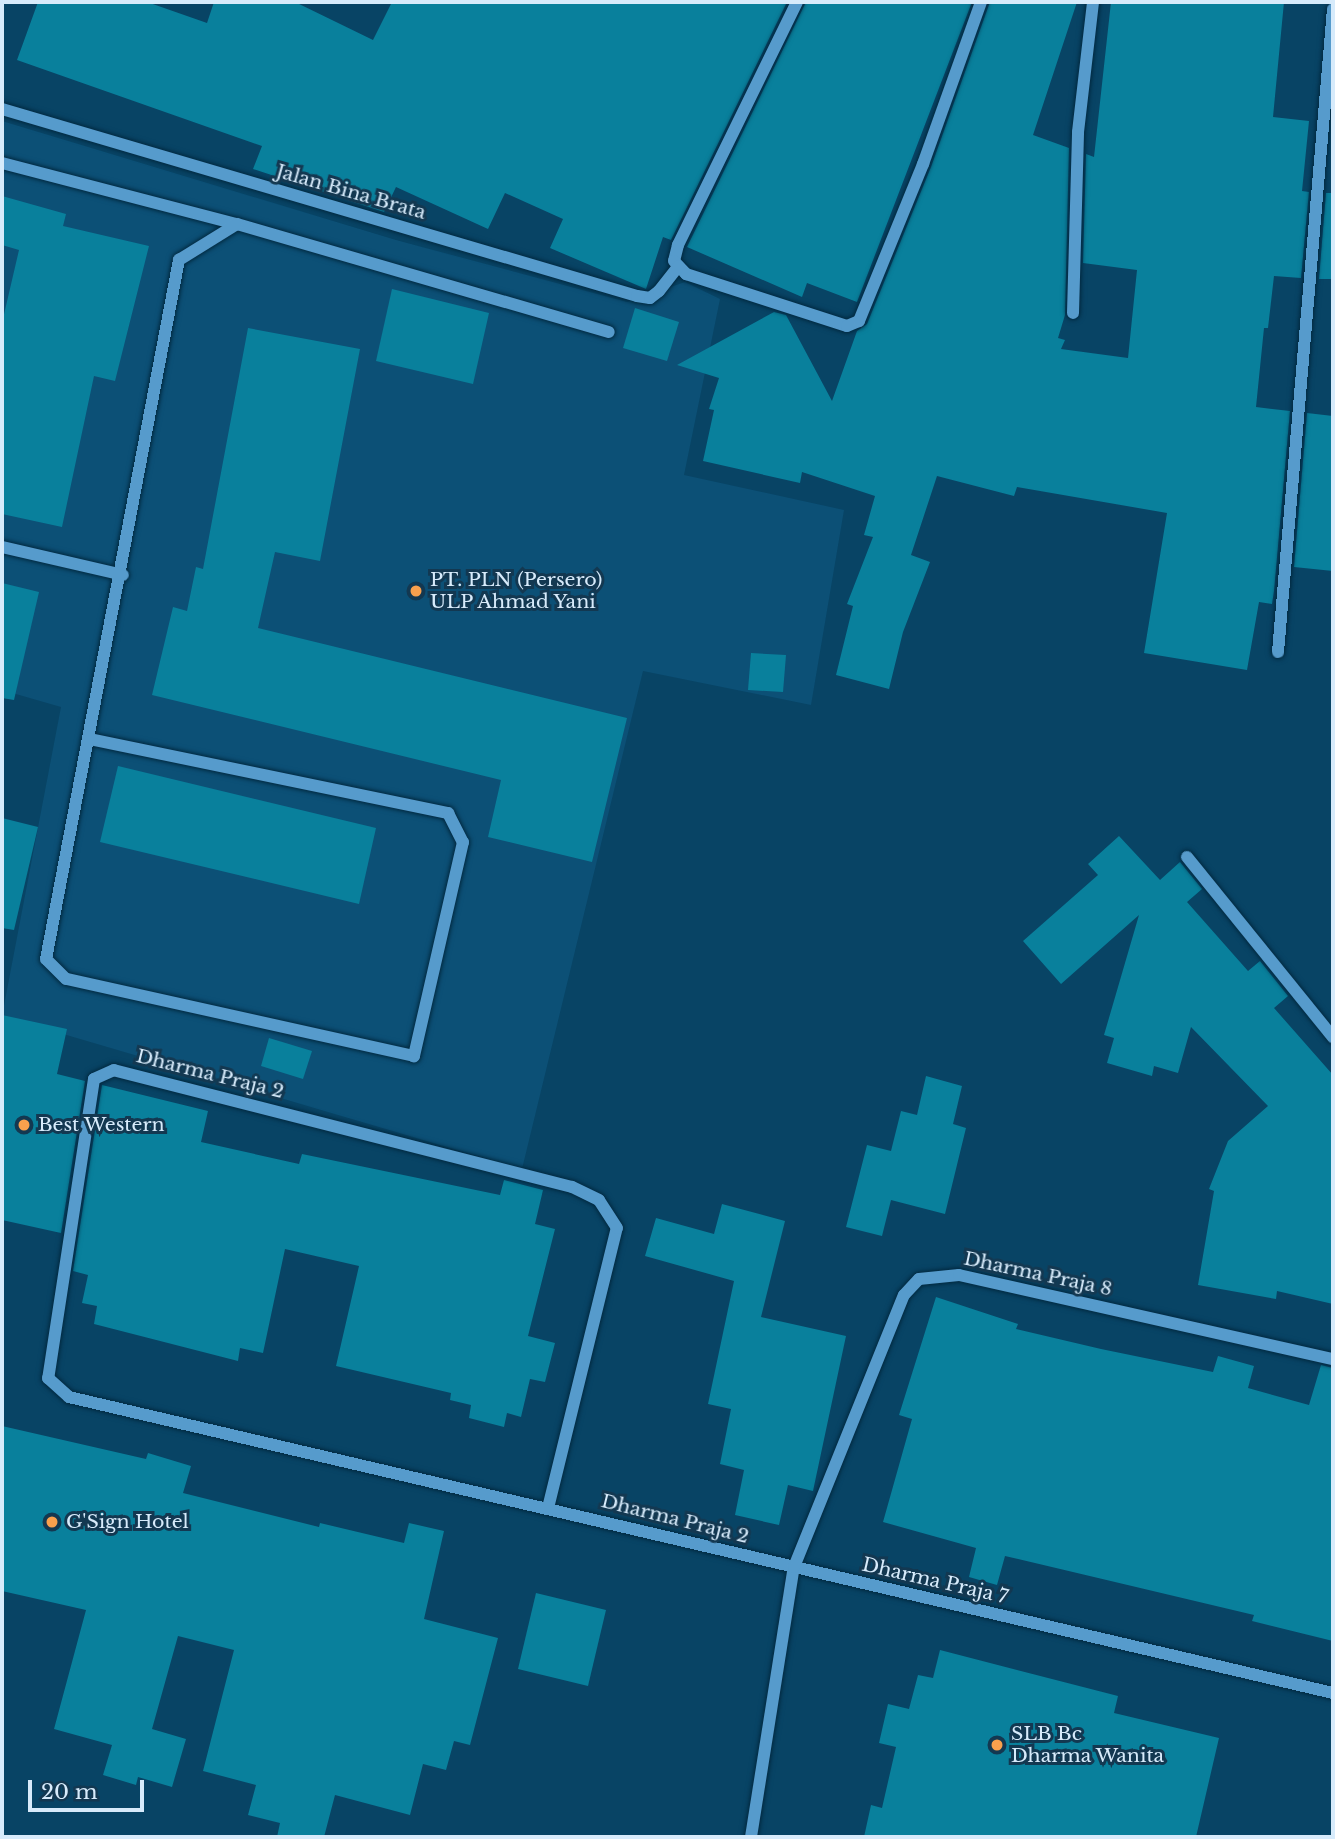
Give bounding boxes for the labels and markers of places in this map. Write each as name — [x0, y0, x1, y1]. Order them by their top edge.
place label: PT. PLN (Persero) ULP Ahmad Yani — [430, 569, 602, 613]
marker: PT. PLN (Persero) ULP Ahmad Yani — [408, 583, 424, 599]
place label: Best Western — [38, 1114, 165, 1136]
marker: Best Western — [16, 1117, 32, 1133]
place label: G'Sign Hotel — [66, 1511, 189, 1533]
marker: G'Sign Hotel — [44, 1514, 60, 1530]
place label: SLB Bc Dharma Wanita — [1011, 1723, 1165, 1767]
marker: SLB Bc Dharma Wanita — [989, 1737, 1005, 1753]

